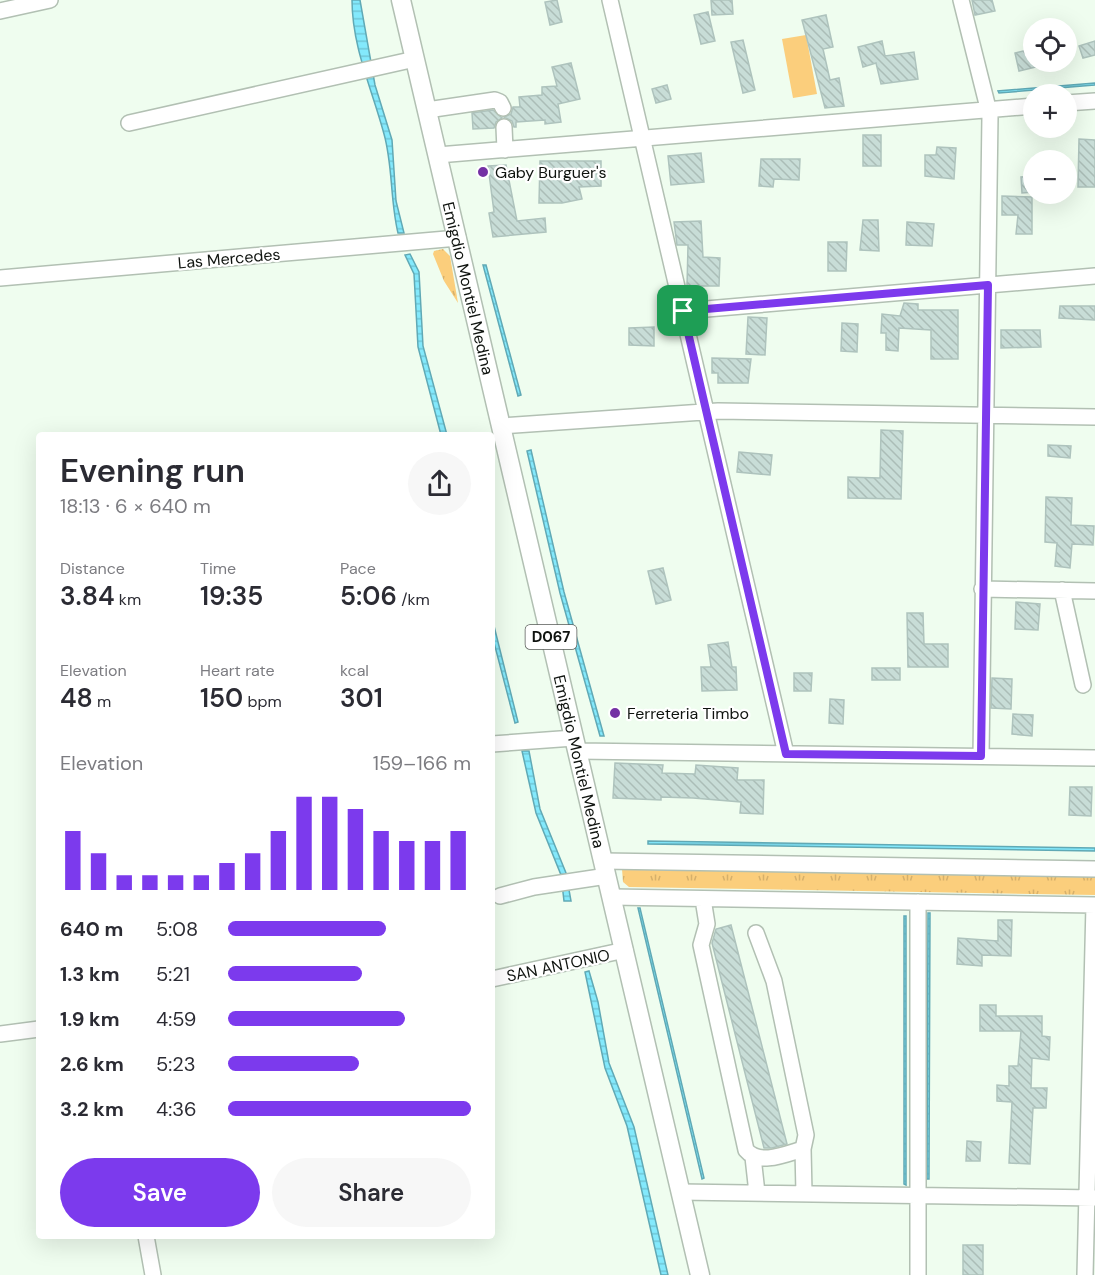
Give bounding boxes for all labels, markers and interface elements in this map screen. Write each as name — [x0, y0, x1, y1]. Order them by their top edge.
map controls — [1023, 18, 1077, 204]
button: locate — [1023, 18, 1077, 72]
button: + — [1023, 84, 1077, 138]
button: − — [1023, 150, 1077, 204]
place label: Gaby Burguer's — [495, 162, 607, 183]
marker: Gaby Burguer's — [476, 165, 490, 179]
street label: Emigdio Montiel Medina — [438, 200, 499, 377]
street label: Las Mercedes — [177, 244, 281, 273]
pin — [657, 285, 708, 336]
icon: arrive — [666, 294, 699, 327]
text: Evening run — [60, 449, 245, 492]
button: share — [408, 452, 471, 515]
text: 18:13 · 6 × 640 m — [60, 493, 211, 519]
text: Distance — [60, 558, 125, 579]
text: Time — [200, 558, 236, 579]
text: Pace — [340, 558, 376, 579]
text: 3.84 — [60, 579, 115, 613]
text: 19:35 — [200, 579, 263, 613]
text: 5:06 — [340, 579, 397, 613]
text: km — [115, 589, 141, 610]
text: /km — [397, 589, 430, 610]
road number: D067 — [526, 625, 576, 649]
text: Elevation — [60, 660, 127, 681]
text: Heart rate — [200, 660, 275, 681]
text: kcal — [340, 660, 369, 681]
street label: Emigdio Montiel Medina — [549, 673, 609, 850]
text: 48 — [60, 681, 93, 715]
text: 150 — [200, 681, 243, 715]
text: 301 — [340, 681, 383, 715]
text: m — [93, 691, 111, 712]
text: bpm — [243, 691, 282, 712]
place label: Ferreteria Timbo — [627, 703, 749, 724]
marker: Ferreteria Timbo — [608, 706, 622, 720]
text: Elevation — [60, 750, 143, 776]
text: 159–166 m — [373, 750, 471, 776]
text: 640 m — [60, 916, 123, 942]
text: 5:08 — [156, 916, 198, 942]
street label: SAN ANTONIO — [505, 944, 612, 987]
text: 1.3 km — [60, 961, 119, 987]
text: 5:21 — [156, 961, 190, 987]
text: 1.9 km — [60, 1006, 120, 1032]
text: 4:59 — [156, 1006, 196, 1032]
text: 2.6 km — [60, 1051, 124, 1077]
text: 5:23 — [156, 1051, 196, 1077]
text: 3.2 km — [60, 1096, 124, 1122]
text: 4:36 — [156, 1096, 197, 1122]
button: Save — [60, 1158, 260, 1227]
button: Share — [272, 1158, 471, 1227]

